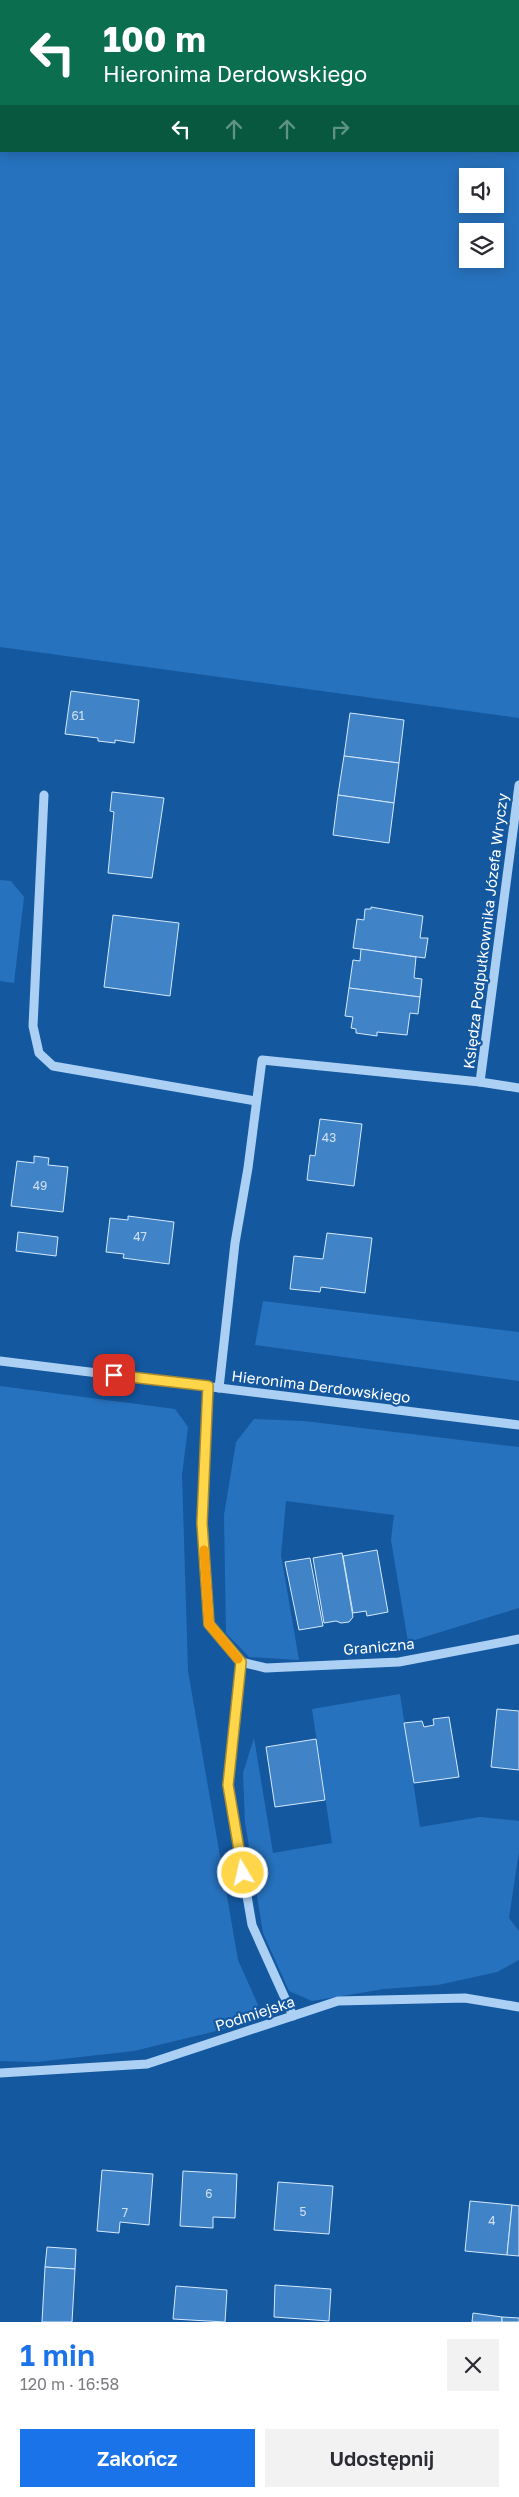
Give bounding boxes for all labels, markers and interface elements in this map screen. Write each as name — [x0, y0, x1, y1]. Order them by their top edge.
text: 100 m — [103, 18, 206, 60]
icon: left — [20, 20, 85, 85]
text: Hieronima Derdowskiego — [103, 60, 367, 87]
icon: left — [167, 115, 195, 143]
icon: ahead — [220, 115, 248, 143]
icon: ahead — [273, 115, 301, 143]
icon: right — [326, 115, 354, 143]
map controls — [459, 168, 504, 268]
button: sound — [459, 168, 504, 213]
button: layers — [459, 223, 504, 268]
house number: 61 — [71, 708, 85, 723]
street label: Księdza Podpułkownika Józefa Wryczy — [459, 791, 511, 1070]
house number: 43 — [322, 1130, 336, 1145]
house number: 49 — [33, 1178, 47, 1193]
house number: 47 — [133, 1229, 147, 1244]
pin — [93, 1354, 135, 1396]
icon: arrive — [100, 1361, 128, 1389]
street label: Hieronima Derdowskiego — [231, 1366, 412, 1406]
street label: Graniczna — [342, 1634, 415, 1658]
position arrow — [216, 1846, 268, 1898]
street label: Podmiejska — [213, 1992, 297, 2034]
house number: 6 — [205, 2186, 213, 2201]
house number: 5 — [300, 2204, 307, 2219]
house number: 7 — [122, 2205, 128, 2220]
house number: 4 — [488, 2213, 496, 2228]
text: 1 min — [20, 2337, 95, 2373]
button: close — [447, 2339, 499, 2391]
text: 120 m · 16:58 — [20, 2374, 119, 2394]
button: Zakończ — [20, 2429, 255, 2487]
button: Udostępnij — [265, 2429, 499, 2487]

